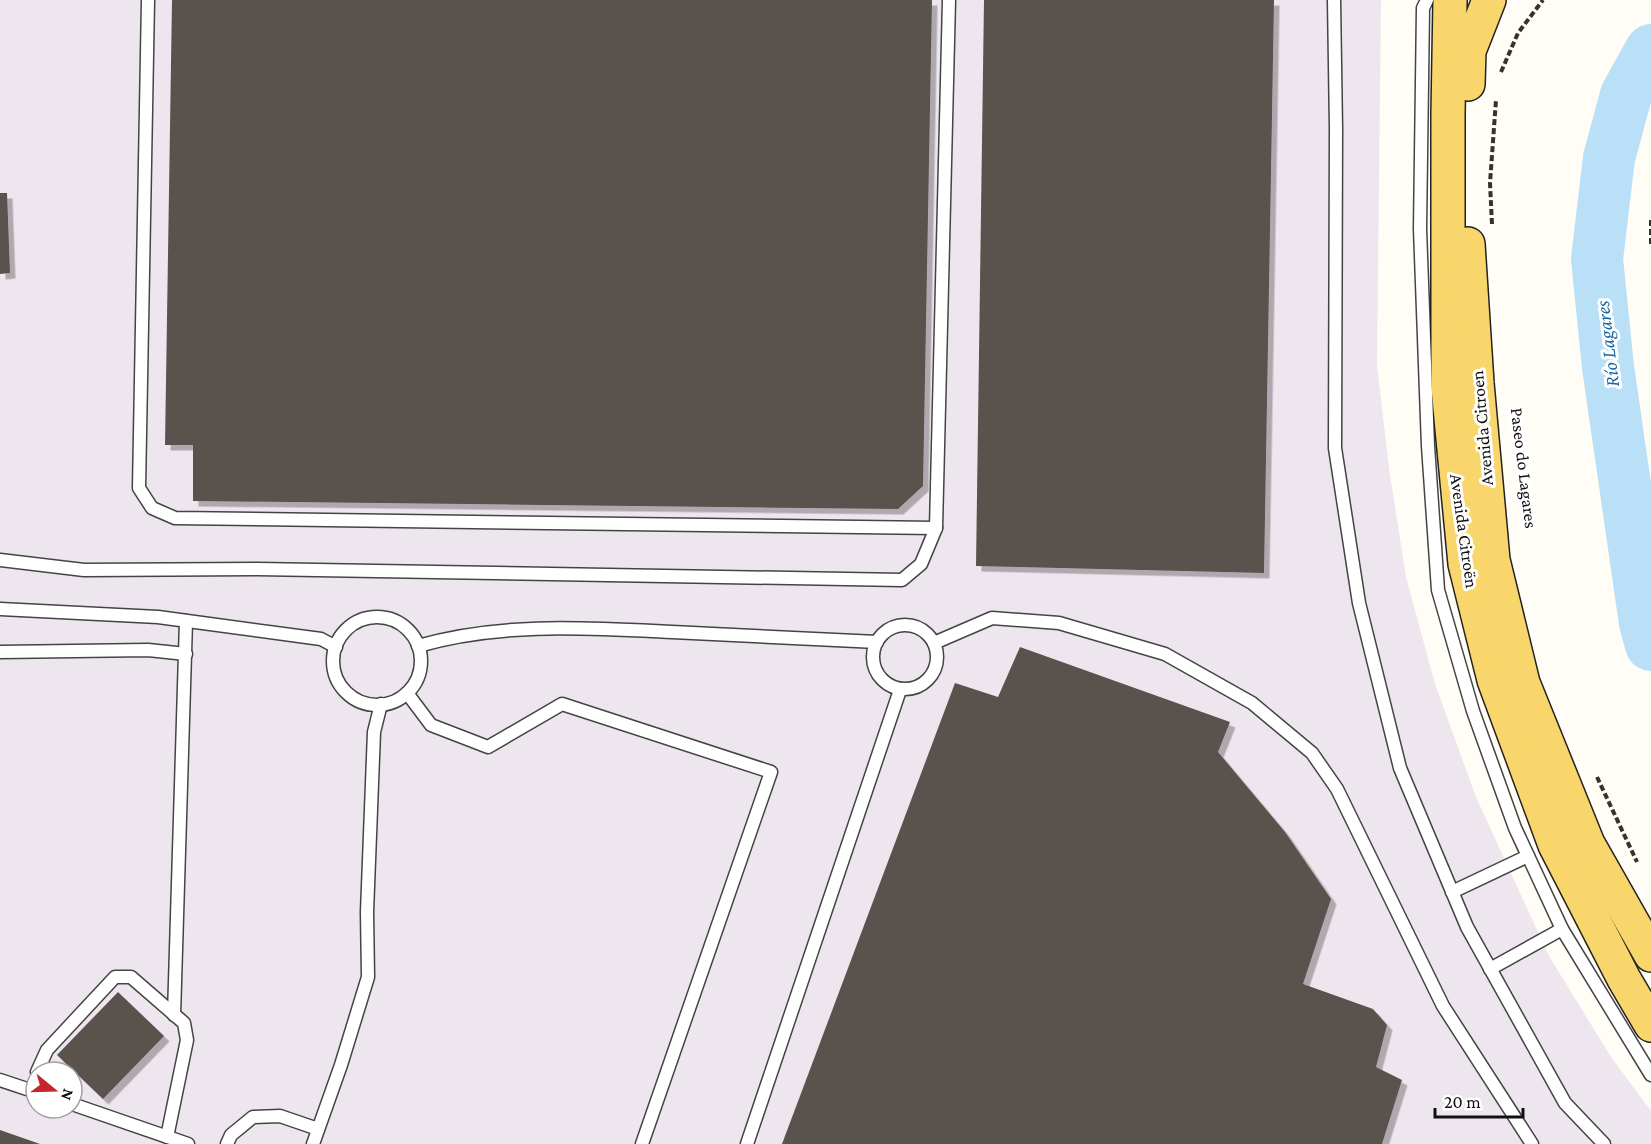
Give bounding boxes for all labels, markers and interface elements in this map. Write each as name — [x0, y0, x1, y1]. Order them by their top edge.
water label: Río Lagares — [1591, 299, 1624, 388]
street label: Avenida Citroen — [1467, 369, 1497, 486]
street label: Paseo do Lagares — [1507, 407, 1541, 529]
street label: Avenida Citroën — [1446, 473, 1482, 590]
north arrow — [24, 1060, 84, 1120]
scale bar — [1435, 1081, 1524, 1119]
text: N — [58, 1087, 78, 1103]
text: 20 m — [1444, 1092, 1481, 1112]

